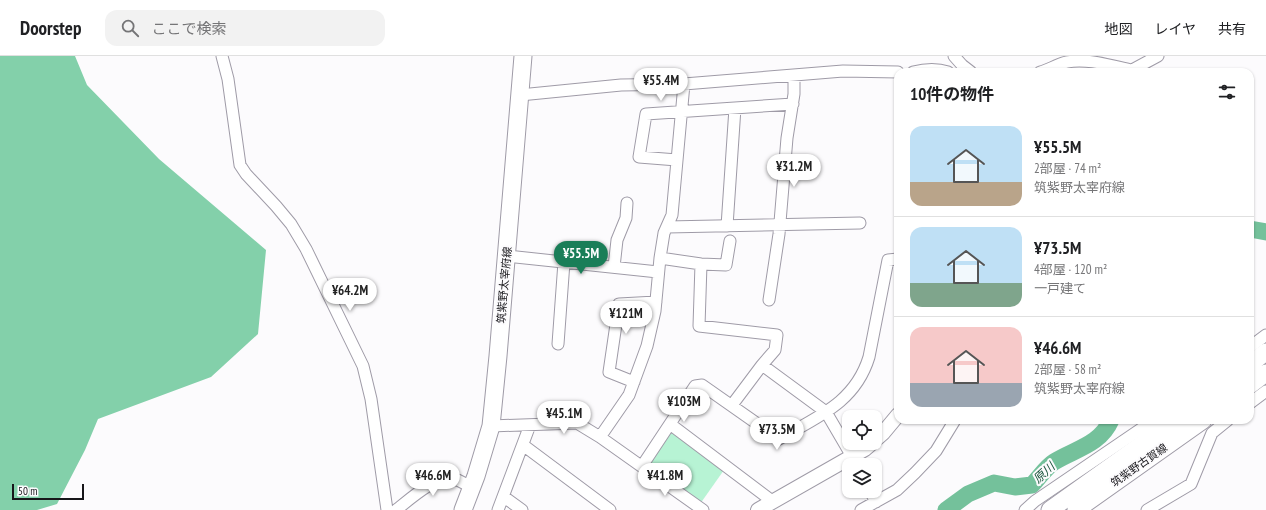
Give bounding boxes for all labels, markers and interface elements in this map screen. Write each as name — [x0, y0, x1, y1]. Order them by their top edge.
search box — [105, 10, 385, 46]
text: Doorstep — [20, 16, 81, 40]
icon: search — [119, 17, 141, 39]
text: ここで検索 — [151, 19, 226, 38]
text: 地図 — [1104, 20, 1132, 38]
text: レイヤ — [1154, 20, 1196, 38]
text: 共有 — [1218, 20, 1246, 38]
pin: ¥55.4M — [628, 68, 694, 102]
text: ¥55.4M — [643, 72, 679, 89]
icon: filters — [1216, 81, 1238, 103]
text: 10件の物件 — [910, 83, 994, 105]
text: ¥55.5M — [1034, 136, 1081, 158]
icon: home — [942, 142, 990, 190]
pin: ¥31.2M — [761, 154, 827, 188]
text: ¥31.2M — [776, 158, 812, 175]
text: 2部屋 · 74 m² — [1034, 160, 1101, 177]
text: 筑紫野太宰府線 — [1034, 179, 1125, 196]
text: ¥73.5M — [1034, 237, 1081, 259]
pin: ¥55.5M — [548, 241, 614, 275]
icon: home — [942, 243, 990, 291]
text: ¥55.5M — [563, 245, 599, 262]
street label: 筑紫野太宰府線 — [494, 246, 514, 324]
text: 4部屋 · 120 m² — [1034, 261, 1107, 278]
pin: ¥64.2M — [317, 278, 383, 312]
text: 一戸建て — [1034, 280, 1086, 297]
text: ¥64.2M — [332, 282, 368, 299]
pin: ¥121M — [598, 301, 654, 335]
text: ¥121M — [609, 305, 643, 322]
text: ¥46.6M — [1034, 337, 1081, 359]
icon: home — [942, 343, 990, 391]
text: 2部屋 · 58 m² — [1034, 361, 1101, 378]
text: 筑紫野太宰府線 — [1034, 380, 1125, 397]
pin: ¥103M — [656, 389, 712, 423]
text: ¥103M — [667, 393, 701, 410]
pin: ¥45.1M — [531, 401, 597, 435]
text: ¥45.1M — [546, 405, 582, 422]
map controls — [842, 410, 882, 498]
button: locate — [842, 410, 882, 450]
pin: ¥73.5M — [744, 417, 810, 451]
text: ¥73.5M — [759, 421, 795, 438]
street label: 筑紫野古賀線 — [1108, 440, 1170, 490]
button: layers — [842, 458, 882, 498]
water label: 原川 — [1030, 458, 1059, 486]
pin: ¥46.6M — [400, 463, 466, 497]
pin: ¥41.8M — [632, 463, 698, 497]
text: ¥46.6M — [415, 467, 451, 484]
text: ¥41.8M — [647, 467, 683, 484]
scale bar — [12, 482, 84, 501]
text: 50 m — [18, 484, 37, 498]

